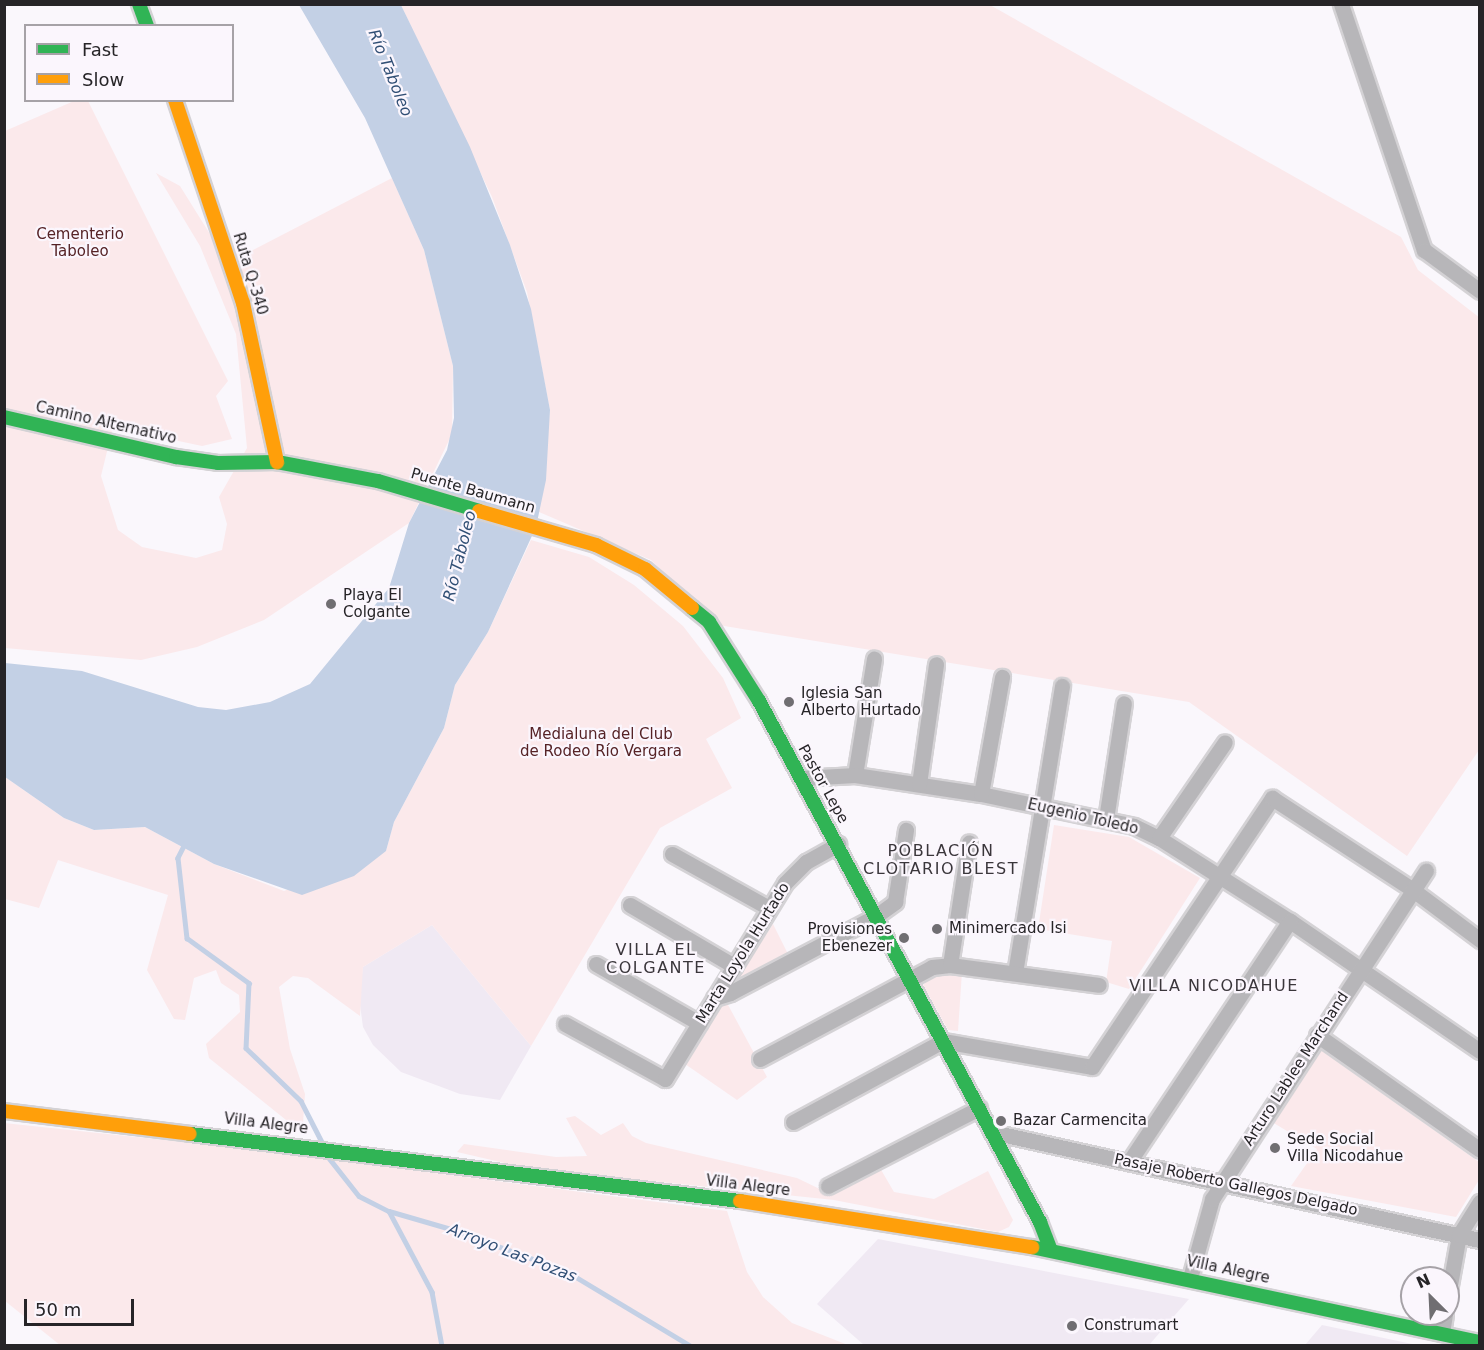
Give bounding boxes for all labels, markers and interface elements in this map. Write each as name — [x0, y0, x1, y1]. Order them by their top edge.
legend — [24, 24, 234, 102]
water label: Río Taboleo — [364, 27, 416, 119]
text: Fast — [82, 39, 118, 60]
text: Slow — [82, 69, 124, 90]
park label: Cementerio Taboleo — [36, 225, 124, 260]
street label: Ruta Q-340 — [229, 231, 271, 317]
street label: Camino Alternativo — [34, 398, 178, 448]
street label: Puente Baumann — [409, 465, 537, 517]
water label: Río Taboleo — [440, 509, 480, 603]
place label: Playa El Colgante — [343, 586, 410, 621]
marker: Playa El Colgante — [324, 597, 338, 611]
place label: Iglesia San Alberto Hurtado — [801, 684, 921, 719]
marker: Iglesia San Alberto Hurtado — [782, 695, 796, 709]
park label: Medialuna del Club de Rodeo Río Vergara — [520, 725, 682, 760]
street label: Pastor Lepe — [794, 741, 852, 827]
street label: Eugenio Toledo — [1026, 795, 1140, 839]
district label: POBLACIÓN CLOTARIO BLEST — [863, 841, 1019, 879]
street label: Marta Loyola Hurtado — [692, 879, 794, 1027]
place label: Provisiones Ebenezer — [807, 920, 892, 955]
place label: Minimercado Isi — [949, 920, 1067, 938]
marker: Minimercado Isi — [930, 922, 944, 936]
marker: Provisiones Ebenezer — [897, 931, 911, 945]
district label: VILLA EL COLGANTE — [606, 940, 706, 978]
district label: VILLA NICODAHUE — [1129, 976, 1299, 996]
street label: Arturo Lablee Marchand — [1239, 989, 1353, 1149]
street label: Villa Alegre — [223, 1110, 309, 1138]
place label: Bazar Carmencita — [1013, 1112, 1147, 1130]
marker: Bazar Carmencita — [994, 1114, 1008, 1128]
place label: Sede Social Villa Nicodahue — [1287, 1130, 1403, 1165]
marker: Sede Social Villa Nicodahue — [1268, 1141, 1282, 1155]
street label: Pasaje Roberto Gallegos Delgado — [1113, 1150, 1359, 1220]
street label: Villa Alegre — [705, 1172, 791, 1200]
water label: Arroyo Las Pozas — [445, 1220, 579, 1286]
street label: Villa Alegre — [1185, 1252, 1271, 1288]
north arrow — [1400, 1266, 1460, 1326]
text: N — [1413, 1270, 1433, 1292]
scale bar — [27, 1287, 136, 1325]
text: 50 m — [35, 1299, 81, 1320]
place label: Construmart — [1084, 1317, 1178, 1335]
marker: Construmart — [1065, 1319, 1079, 1333]

